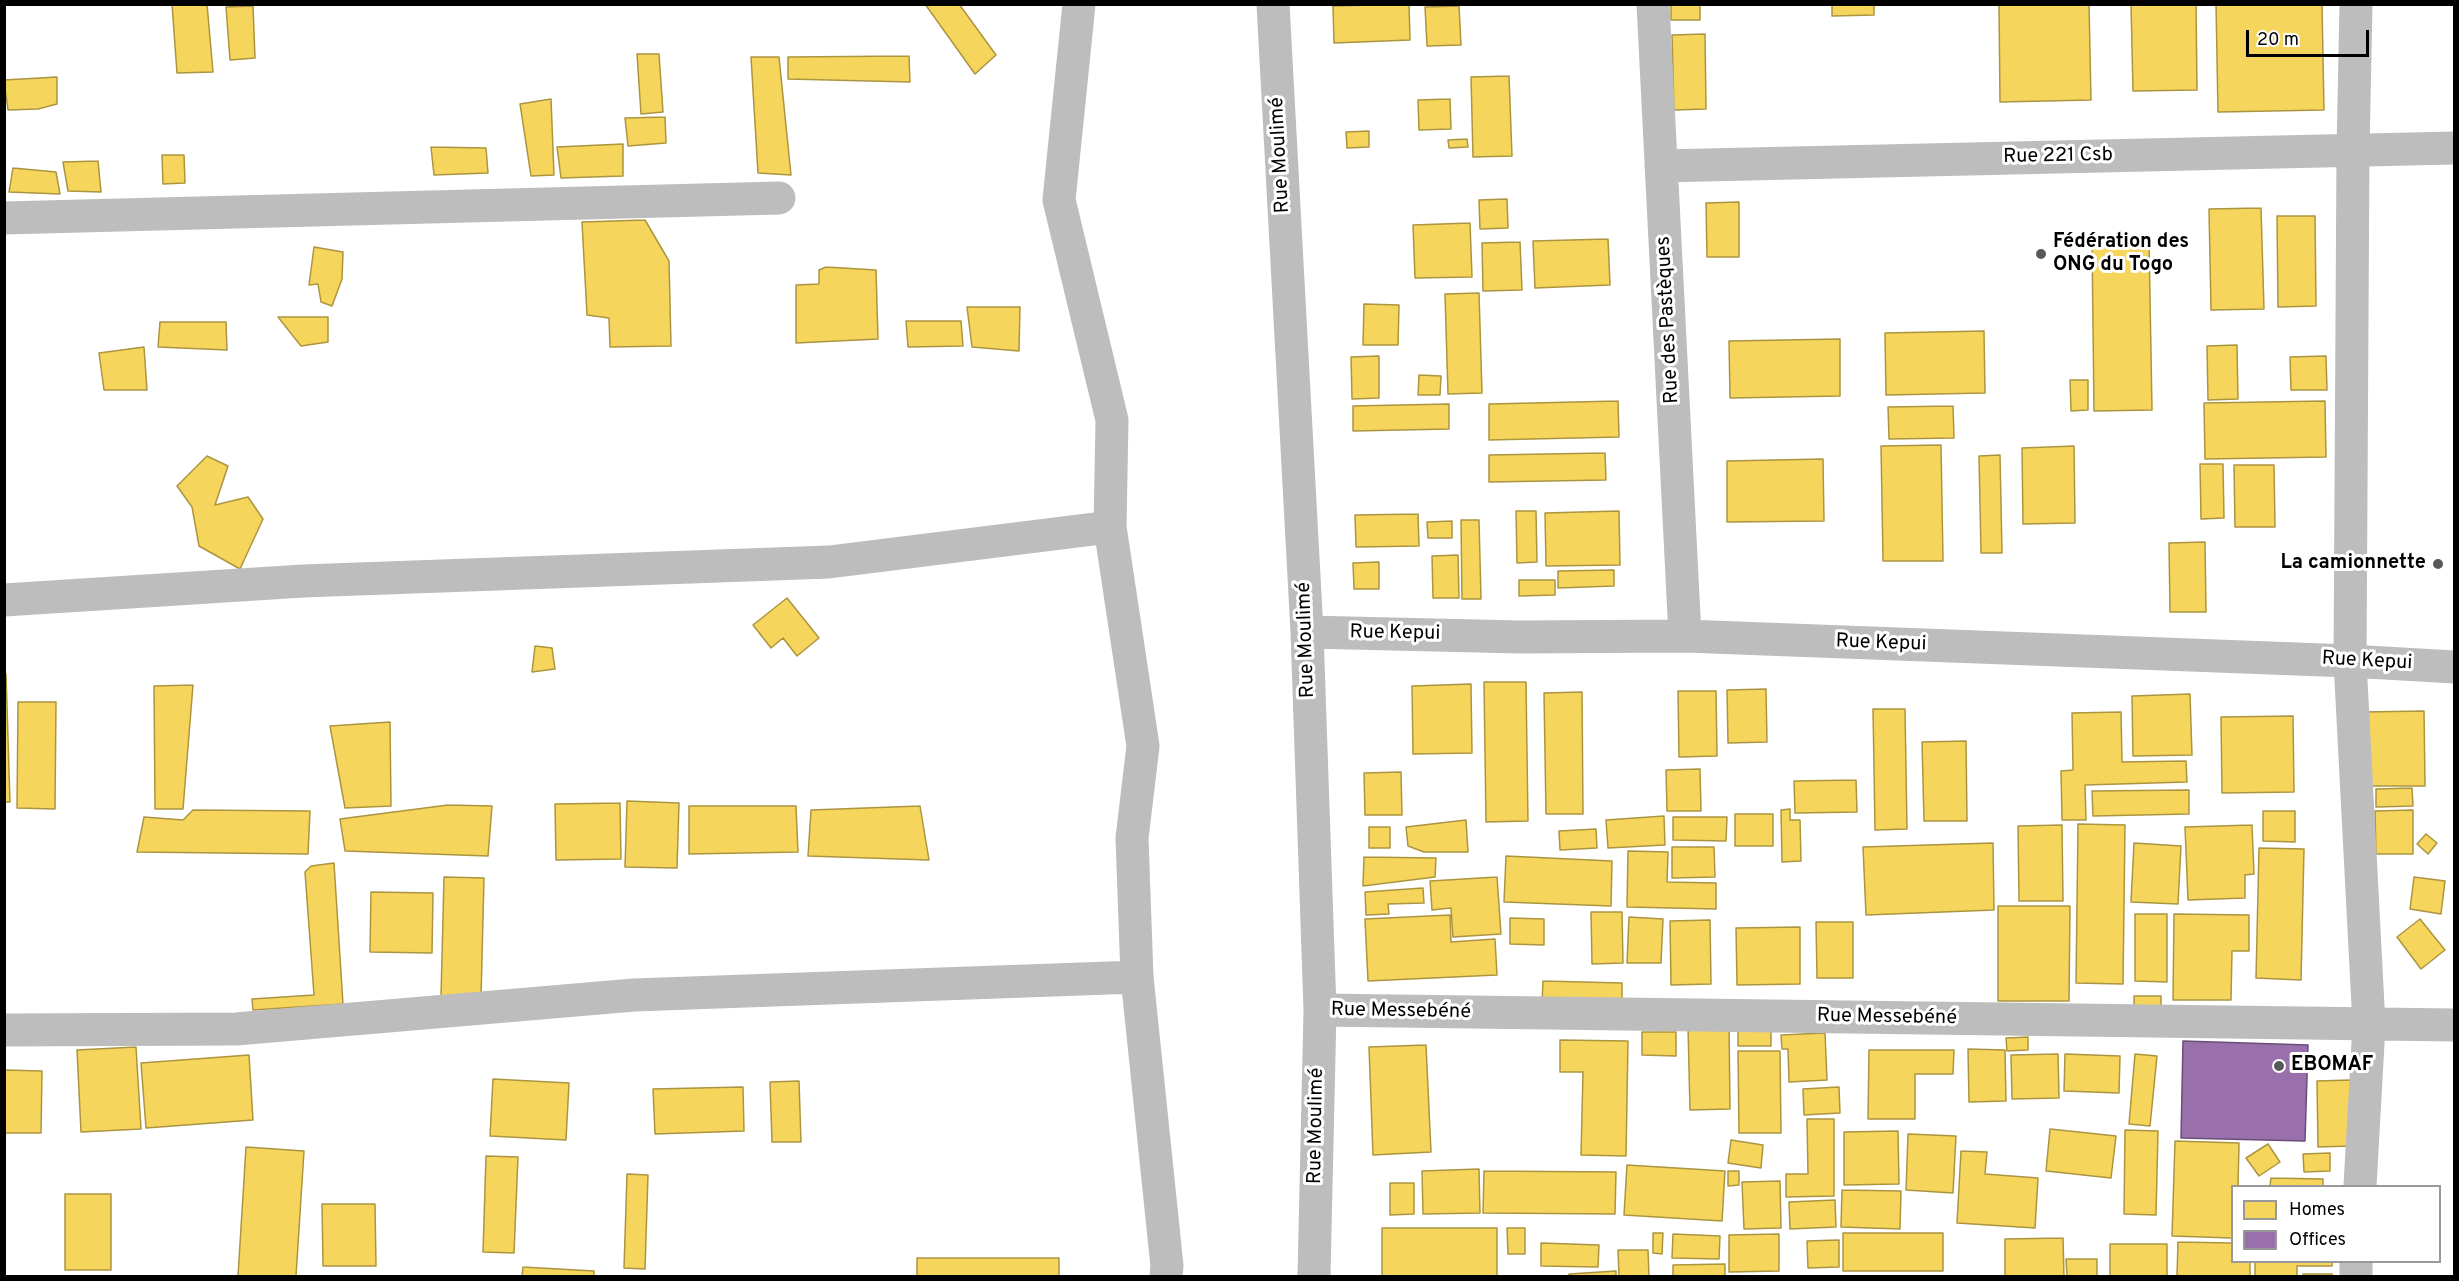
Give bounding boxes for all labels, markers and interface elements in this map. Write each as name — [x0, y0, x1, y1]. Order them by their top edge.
scale bar — [2249, 18, 2372, 56]
text: 20 m — [2257, 29, 2299, 52]
street label: Rue Moulimé — [1266, 96, 1296, 214]
street label: Rue 221 Csb — [2003, 144, 2113, 170]
place label: Fédération des ONG du Togo — [2053, 231, 2189, 278]
street label: Rue des Pastèques — [1653, 236, 1685, 404]
marker: Fédération des ONG du Togo — [2034, 247, 2048, 261]
place label: La camionnette — [2280, 552, 2426, 576]
marker: La camionnette — [2431, 557, 2445, 571]
street label: Rue Moulimé — [1293, 581, 1321, 699]
street label: Rue Kepui — [1349, 621, 1441, 647]
street label: Rue Kepui — [1835, 630, 1927, 658]
street label: Rue Kepui — [2321, 648, 2413, 676]
street label: Rue Messebéné — [1331, 999, 1471, 1025]
street label: Rue Messebéné — [1817, 1005, 1957, 1031]
place label: EBOMAF — [2291, 1054, 2373, 1078]
marker: EBOMAF — [2272, 1059, 2286, 1073]
street label: Rue Moulimé — [1304, 1068, 1330, 1184]
legend — [2231, 1185, 2441, 1263]
text: Homes — [2289, 1199, 2345, 1222]
text: Offices — [2289, 1229, 2346, 1252]

